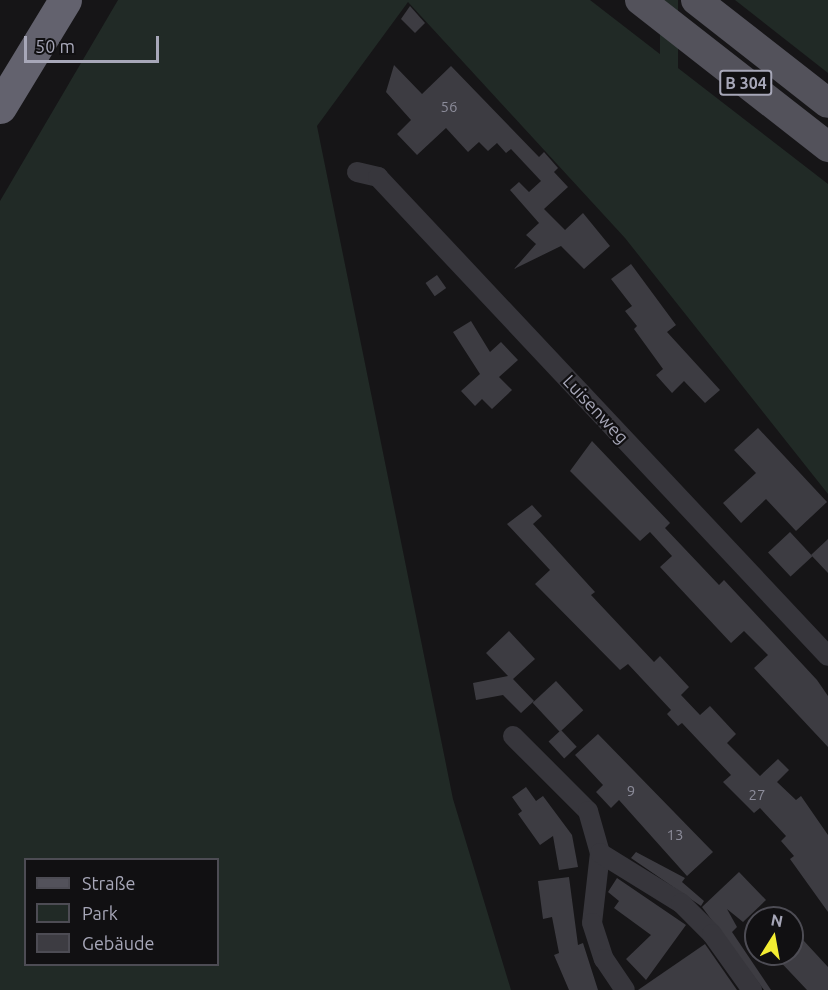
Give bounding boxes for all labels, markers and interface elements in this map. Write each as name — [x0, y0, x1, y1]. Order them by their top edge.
scale bar — [27, 24, 162, 62]
text: 50 m — [35, 36, 75, 56]
road number: B 304 — [719, 70, 773, 96]
house number: 56 — [441, 98, 457, 116]
street label: Luisenweg — [559, 370, 633, 448]
house number: 9 — [627, 782, 635, 800]
house number: 27 — [749, 786, 765, 804]
house number: 13 — [667, 826, 683, 844]
legend — [24, 858, 219, 966]
text: Straße — [82, 873, 135, 893]
text: Park — [82, 903, 118, 923]
north arrow — [744, 906, 804, 966]
text: N — [769, 910, 785, 930]
text: Gebäude — [82, 933, 154, 953]

